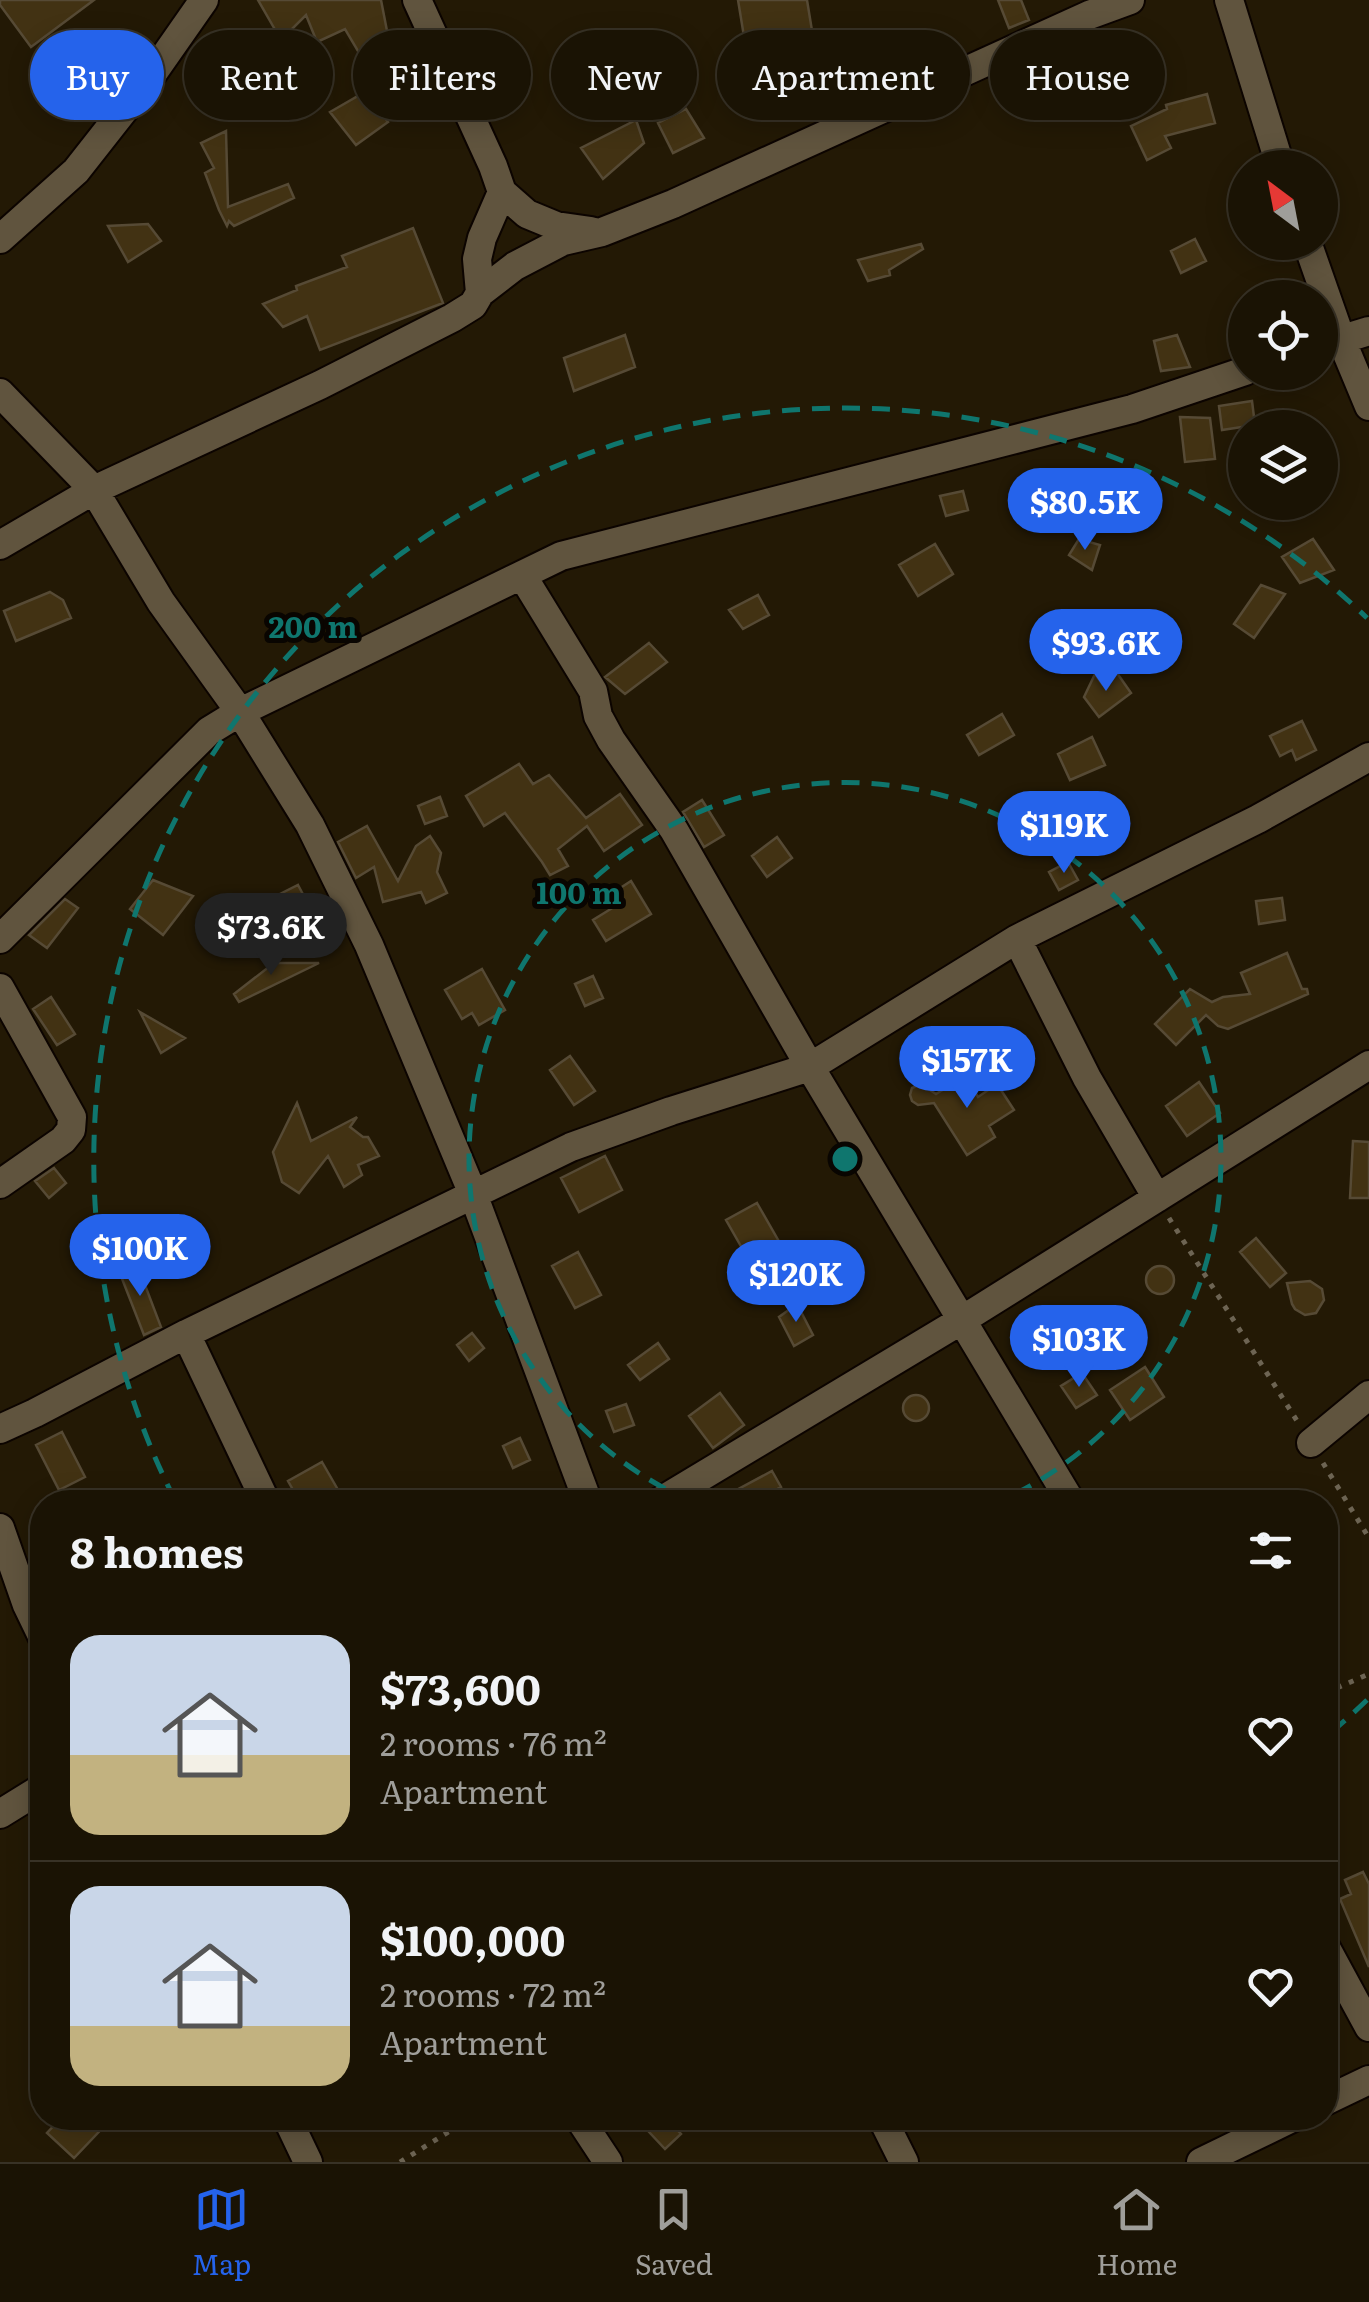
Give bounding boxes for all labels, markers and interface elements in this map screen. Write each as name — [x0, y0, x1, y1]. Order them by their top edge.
chip: Buy — [30, 30, 164, 120]
chip: Rent — [184, 30, 333, 120]
chip: Filters — [353, 30, 531, 120]
chip: New — [551, 30, 697, 120]
chip: Apartment — [717, 30, 970, 120]
chip: House — [990, 30, 1165, 120]
north arrow — [1228, 150, 1338, 260]
map controls — [1228, 150, 1338, 520]
button: locate — [1228, 280, 1338, 390]
button: layers — [1228, 410, 1338, 520]
pin: $80.5K — [1004, 468, 1166, 553]
text: $80.5K — [1030, 476, 1140, 524]
text: 200 m — [269, 603, 358, 647]
pin: $93.6K — [1025, 609, 1187, 694]
text: $93.6K — [1051, 617, 1161, 665]
pin: $119K — [994, 791, 1134, 876]
text: $119K — [1019, 799, 1109, 847]
text: 100 m — [536, 869, 622, 913]
pin: $73.6K — [190, 893, 352, 978]
text: $73.6K — [217, 901, 325, 949]
pin: $157K — [897, 1026, 1037, 1111]
text: $157K — [921, 1034, 1013, 1082]
centre of rings — [827, 1141, 863, 1177]
pin: $100K — [70, 1214, 210, 1299]
text: $100K — [92, 1222, 188, 1270]
pin: $120K — [726, 1240, 866, 1325]
text: $120K — [749, 1248, 843, 1296]
pin: $103K — [1009, 1305, 1149, 1390]
text: $103K — [1032, 1313, 1126, 1361]
text: 8 homes — [70, 1519, 244, 1581]
icon: filters — [1243, 1523, 1298, 1578]
text: $73,600 — [380, 1656, 541, 1718]
icon: home — [150, 1675, 270, 1795]
icon: heart — [1243, 1708, 1298, 1763]
text: 2 rooms · 76 m² — [380, 1718, 607, 1766]
text: Apartment — [380, 1766, 547, 1814]
text: $100,000 — [380, 1907, 565, 1969]
icon: home — [150, 1926, 270, 2046]
icon: heart — [1243, 1959, 1298, 2014]
text: 2 rooms · 72 m² — [380, 1969, 606, 2017]
text: Apartment — [380, 2017, 547, 2065]
tab: Map — [192, 2182, 251, 2284]
tab: Saved — [635, 2182, 713, 2284]
tab: Home — [1096, 2182, 1177, 2284]

